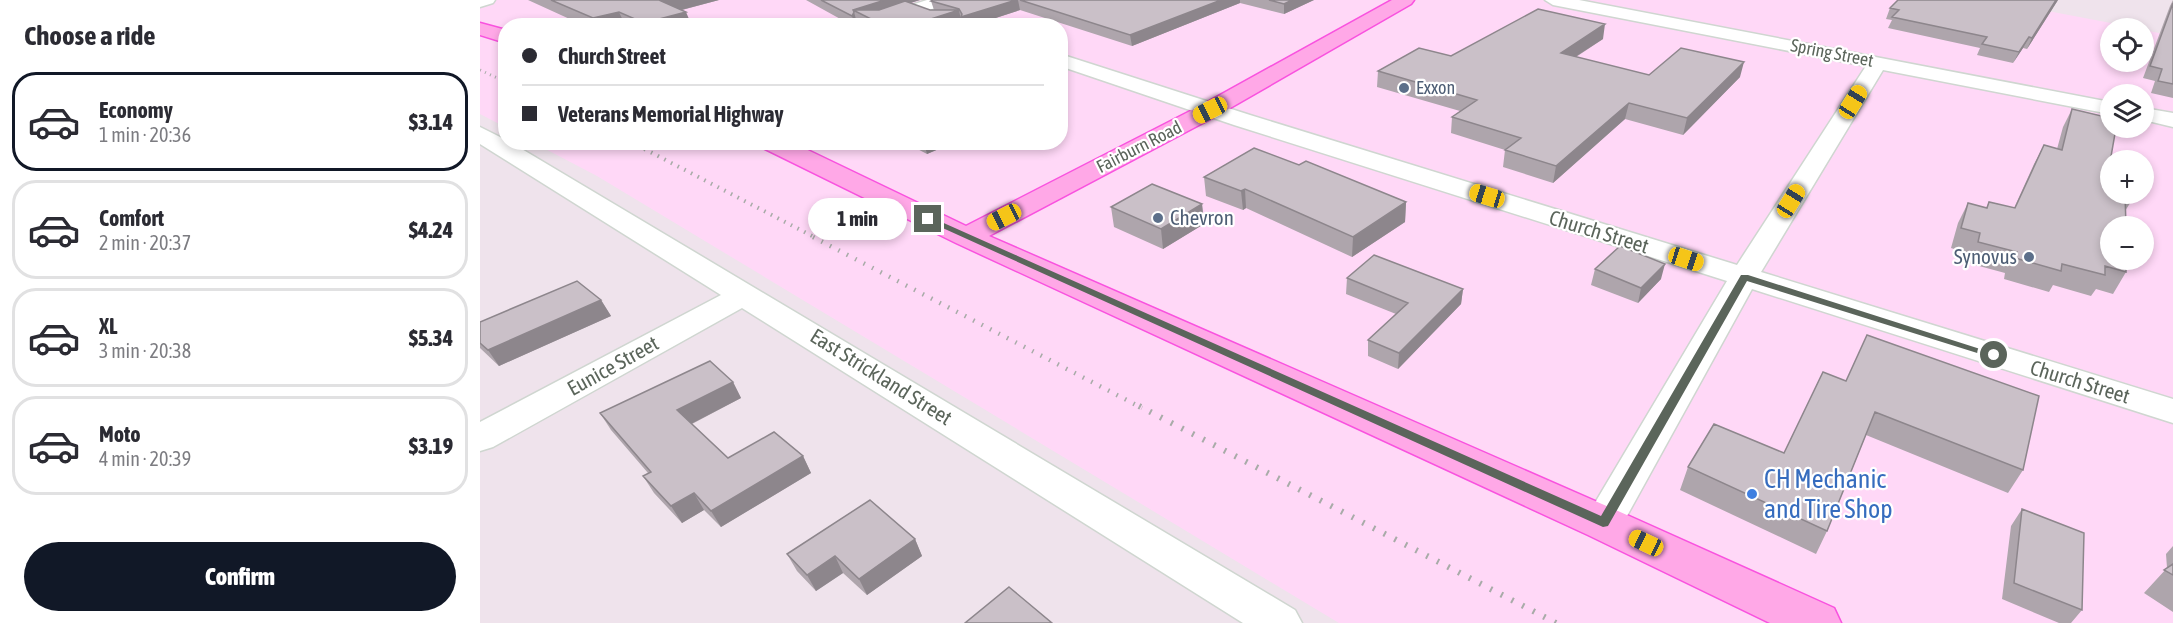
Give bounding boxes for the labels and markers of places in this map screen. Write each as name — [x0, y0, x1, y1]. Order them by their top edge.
place label: Exxon — [1416, 77, 1455, 98]
marker: Exxon — [1397, 81, 1411, 95]
place label: Chevron — [1170, 205, 1234, 229]
marker: Chevron — [1151, 211, 1165, 225]
place label: Synovus — [1954, 244, 2017, 268]
marker: Synovus — [2022, 250, 2036, 264]
place label: CH Mechanic and Tire Shop — [1764, 464, 1893, 524]
marker: CH Mechanic and Tire Shop — [1745, 487, 1759, 501]

